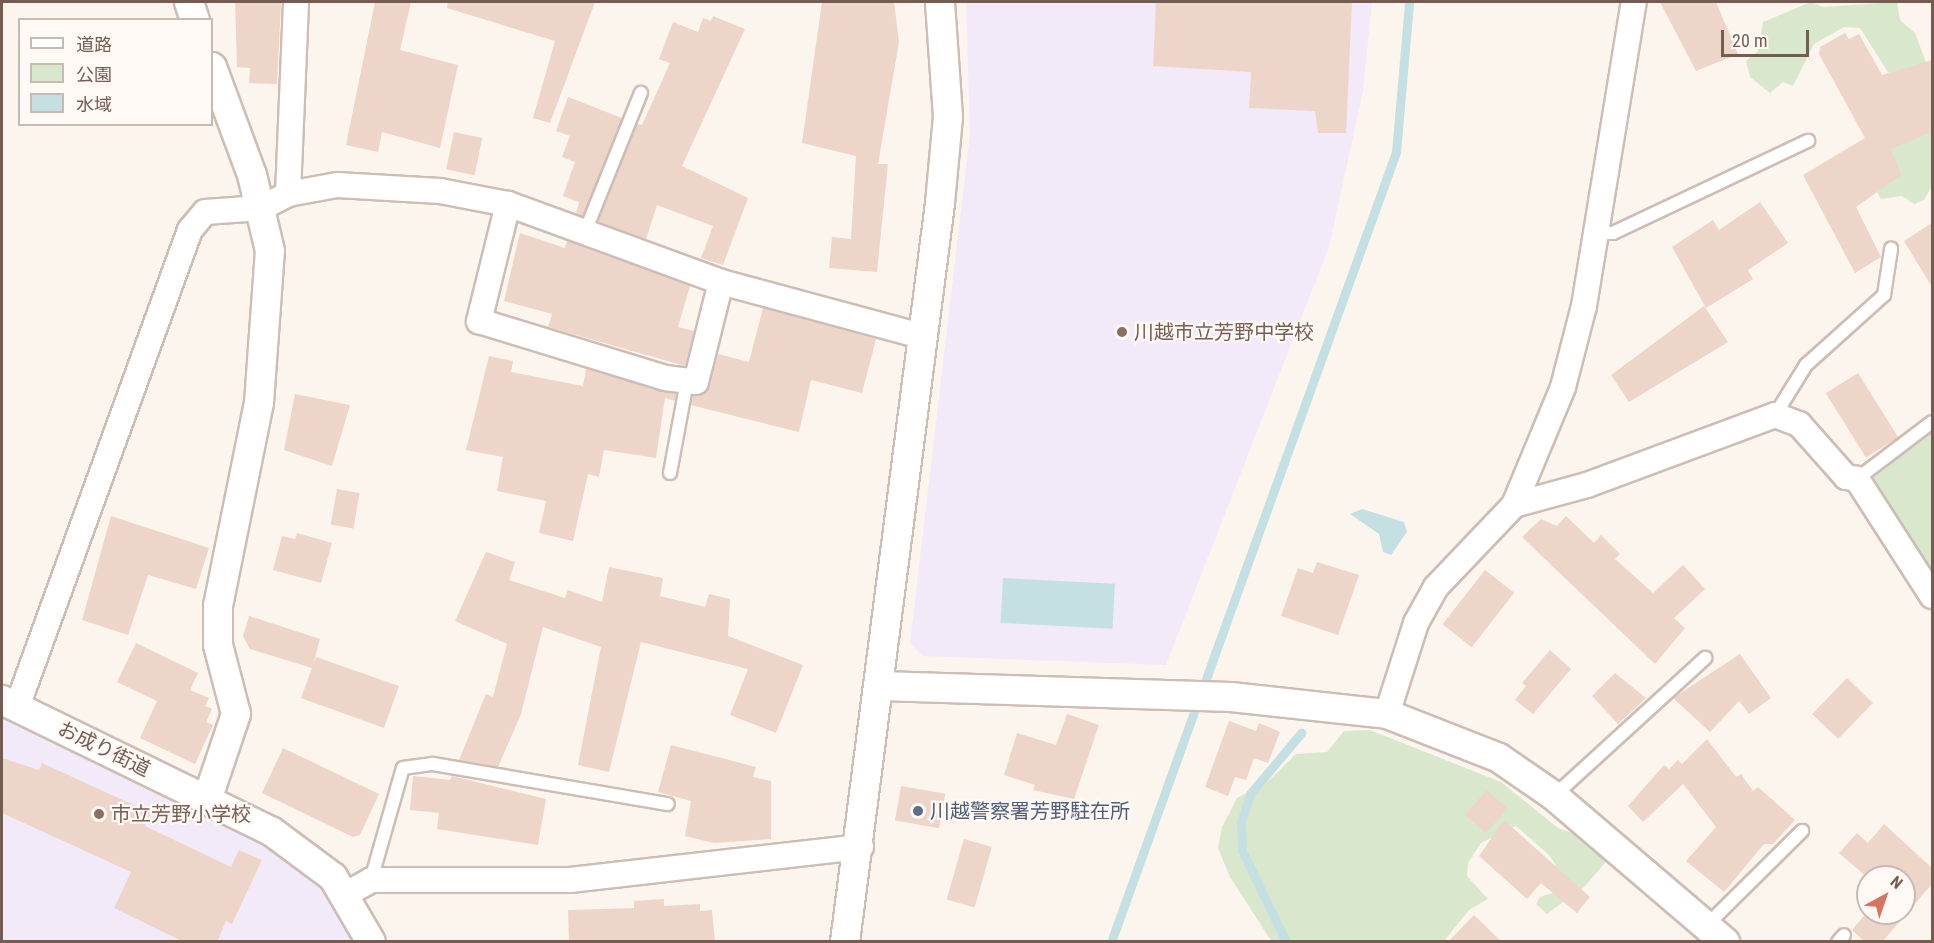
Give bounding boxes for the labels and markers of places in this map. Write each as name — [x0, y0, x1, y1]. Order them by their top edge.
place label: 川越市立芳野中学校 — [1134, 320, 1314, 344]
marker: 川越市立芳野中学校 — [1115, 325, 1129, 339]
place label: 川越警察署芳野駐在所 — [930, 799, 1130, 823]
place label: 市立芳野小学校 — [111, 802, 251, 826]
marker: 川越警察署芳野駐在所 — [911, 804, 925, 818]
marker: 市立芳野小学校 — [92, 807, 106, 821]

